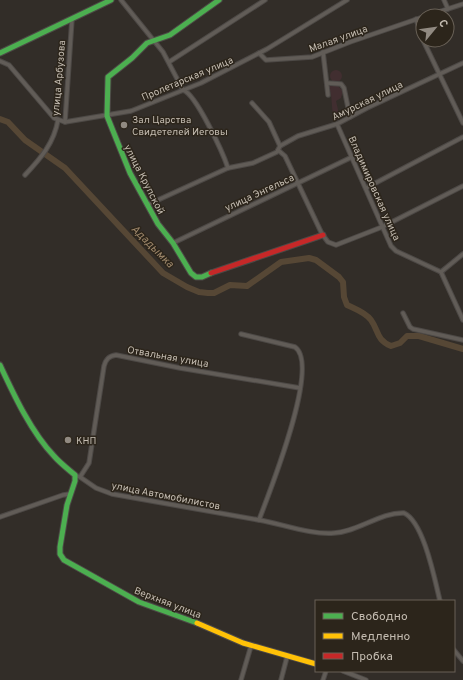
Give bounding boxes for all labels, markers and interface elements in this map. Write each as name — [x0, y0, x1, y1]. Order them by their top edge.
north arrow — [415, 8, 455, 48]
text: С — [435, 17, 451, 30]
street label: Малая улица — [307, 23, 370, 56]
street label: улица Арбузова — [50, 40, 69, 117]
street label: Пролетарская улица — [140, 54, 235, 105]
street label: Амурская улица — [330, 79, 405, 124]
place label: Зал Царства Свидетелей Иеговы — [132, 114, 228, 139]
marker: Зал Царства Свидетелей Иеговы — [119, 120, 129, 130]
street label: Владимировская улица — [345, 134, 403, 243]
street label: улица Крупской — [120, 143, 167, 217]
street label: улица Энгельса — [223, 172, 296, 215]
water label: Ададымка — [128, 222, 177, 271]
street label: Отвальная улица — [126, 344, 209, 371]
marker: КНП — [63, 435, 73, 445]
place label: КНП — [76, 435, 96, 448]
street label: улица Автомобилистов — [110, 480, 221, 513]
street label: Верхняя улица — [132, 585, 203, 622]
legend — [315, 600, 455, 672]
text: Свободно — [351, 609, 408, 625]
text: Медленно — [351, 629, 411, 645]
text: Пробка — [351, 649, 393, 665]

